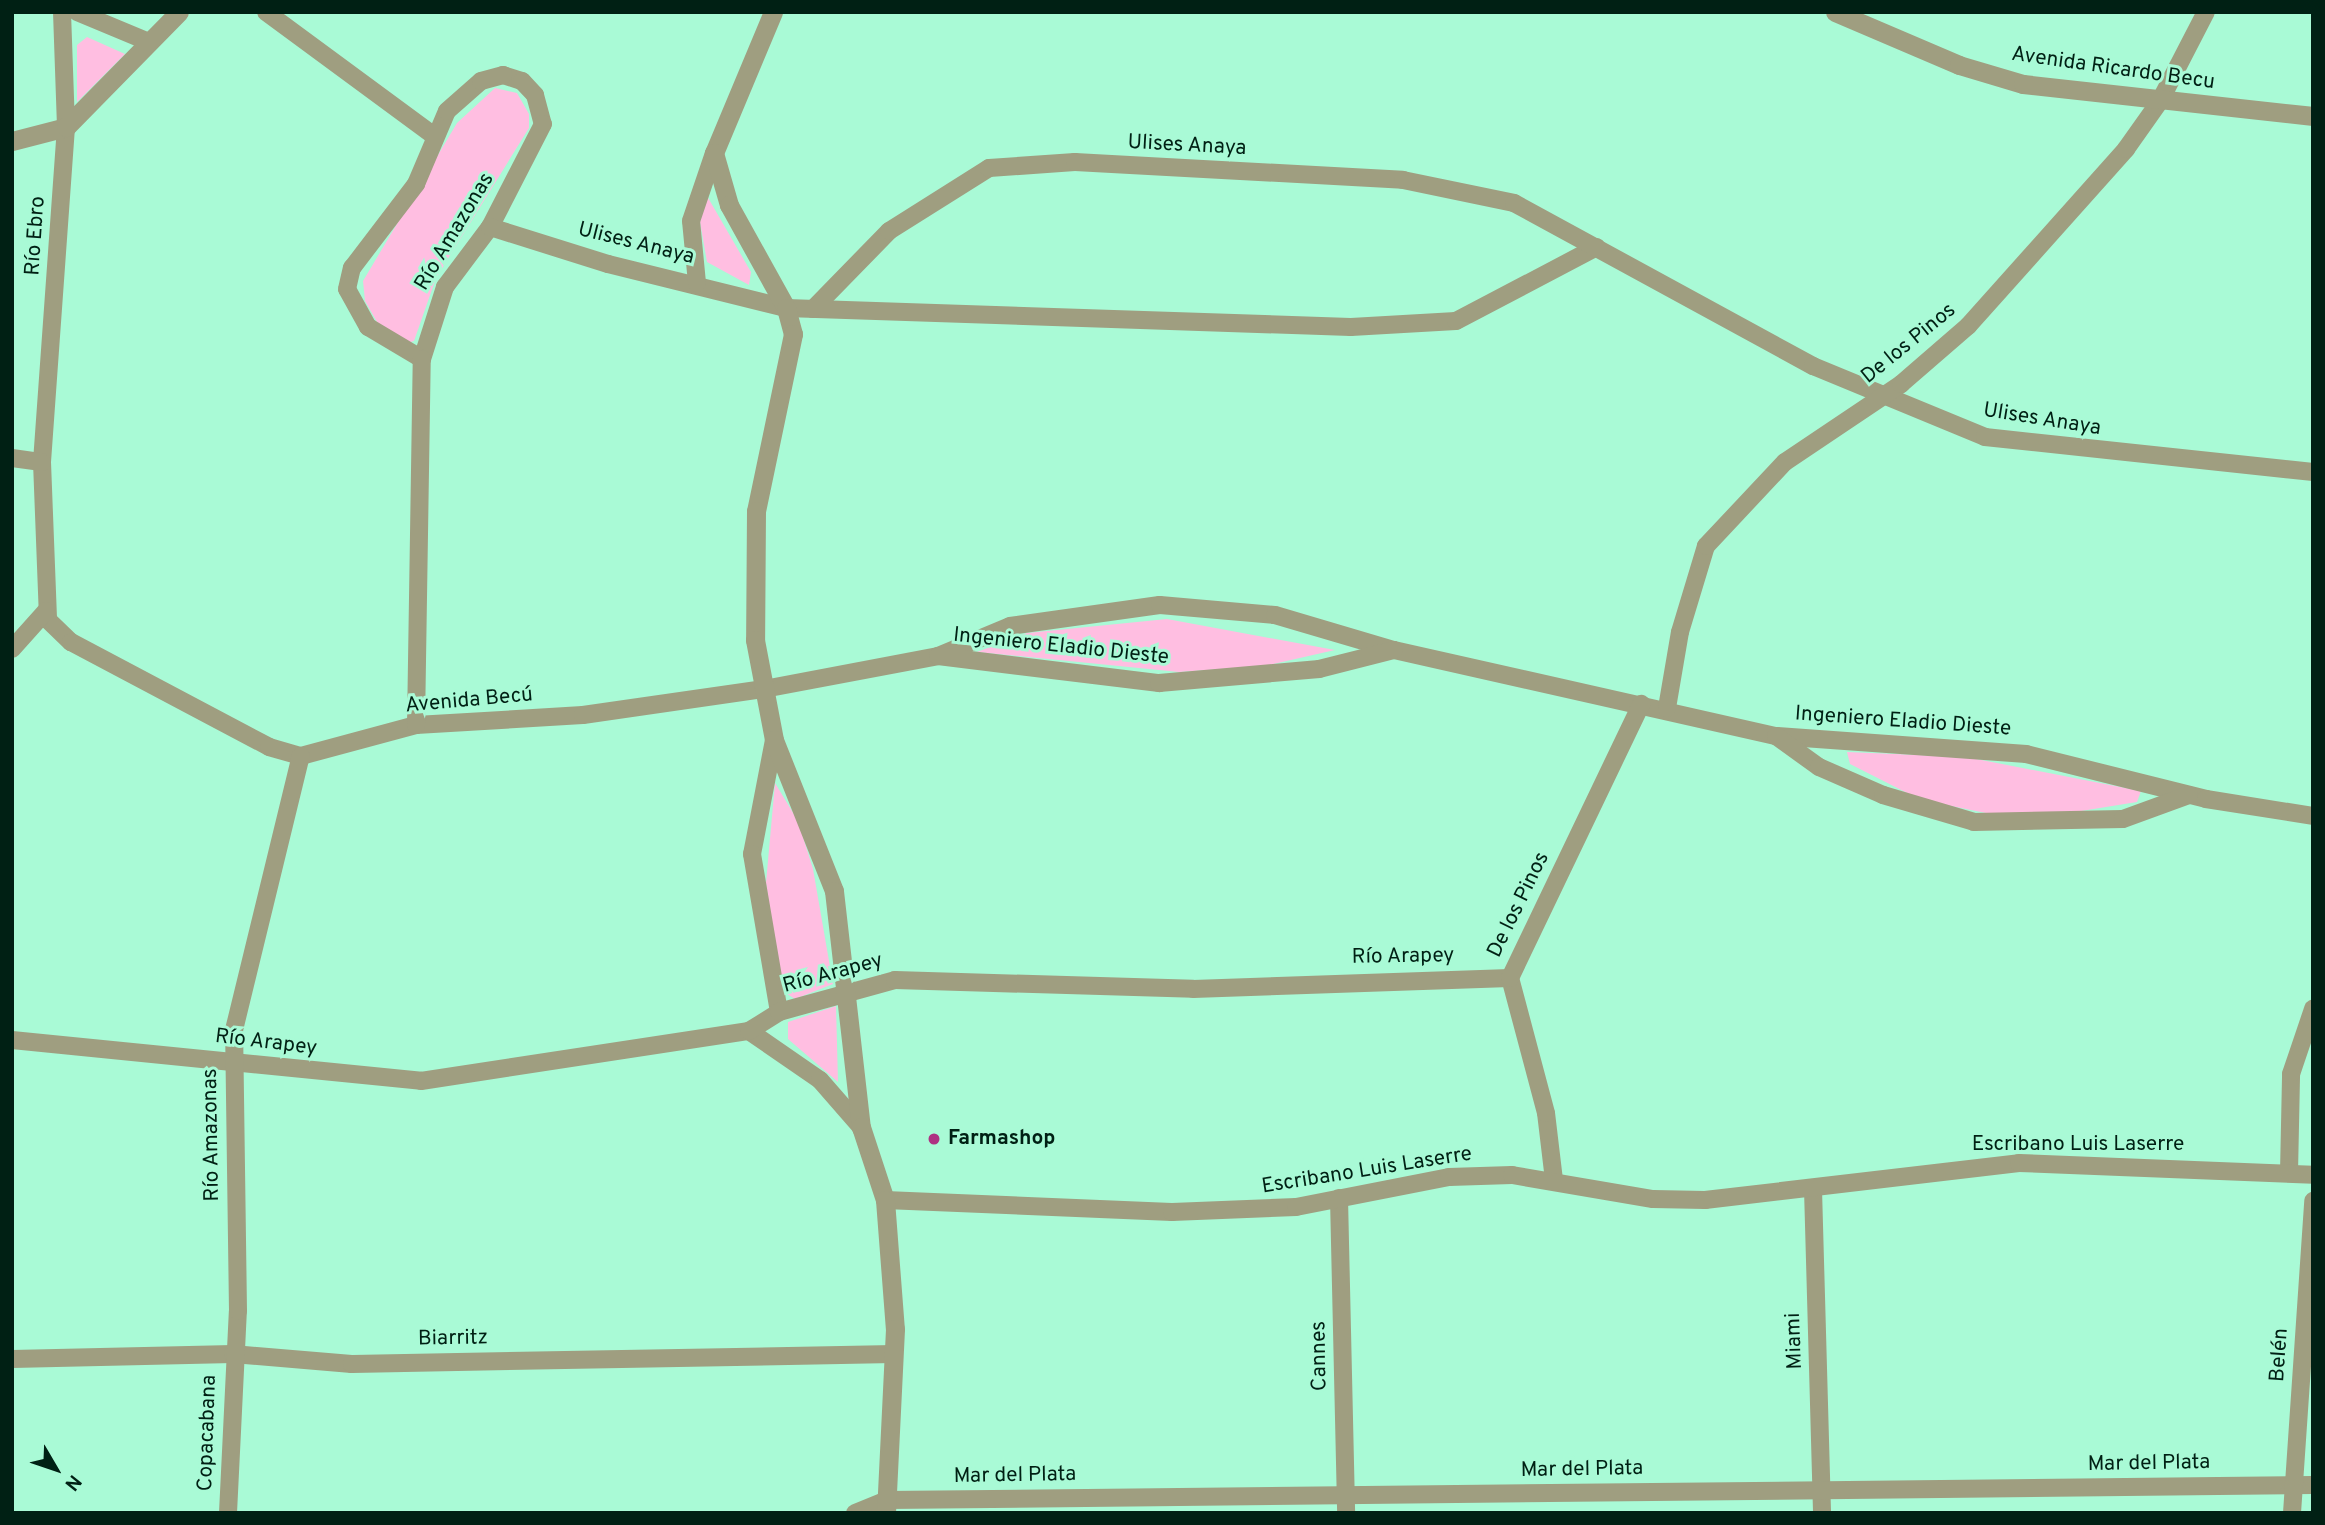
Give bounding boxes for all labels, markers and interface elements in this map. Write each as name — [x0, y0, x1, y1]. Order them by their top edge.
street label: Avenida Ricardo Becu — [2010, 42, 2216, 96]
street label: Ulises Anaya — [1127, 130, 1247, 162]
street label: Río Amazonas — [410, 168, 500, 296]
street label: Río Ebro — [21, 195, 51, 277]
street label: Ulises Anaya — [575, 217, 697, 271]
street label: De los Pinos — [1857, 298, 1961, 390]
street label: Ulises Anaya — [1981, 398, 2103, 442]
street label: Ingeniero Eladio Dieste — [952, 623, 1170, 671]
street label: Avenida Becú — [404, 683, 534, 719]
street label: Ingeniero Eladio Dieste — [1794, 702, 2012, 742]
street label: De los Pinos — [1483, 848, 1555, 962]
street label: Río Arapey — [1351, 943, 1455, 971]
street label: Río Arapey — [780, 948, 886, 1000]
street label: Río Arapey — [213, 1024, 319, 1062]
street label: Río Amazonas — [198, 1068, 226, 1202]
place label: Farmashop — [948, 1126, 1055, 1152]
marker: Farmashop — [926, 1131, 942, 1147]
street label: Escribano Luis Laserre — [1972, 1132, 2184, 1158]
street label: Escribano Luis Laserre — [1260, 1142, 1474, 1200]
street label: Miami — [1781, 1312, 1809, 1370]
street label: Cannes — [1307, 1321, 1333, 1391]
street label: Biarritz — [418, 1326, 488, 1352]
street label: Belén — [2266, 1327, 2294, 1383]
street label: Copacabana — [193, 1374, 223, 1492]
north arrow — [21, 1434, 91, 1504]
street label: Mar del Plata — [2088, 1450, 2210, 1478]
street label: Mar del Plata — [1521, 1456, 1643, 1484]
street label: Mar del Plata — [954, 1462, 1076, 1490]
text: N — [59, 1469, 86, 1495]

